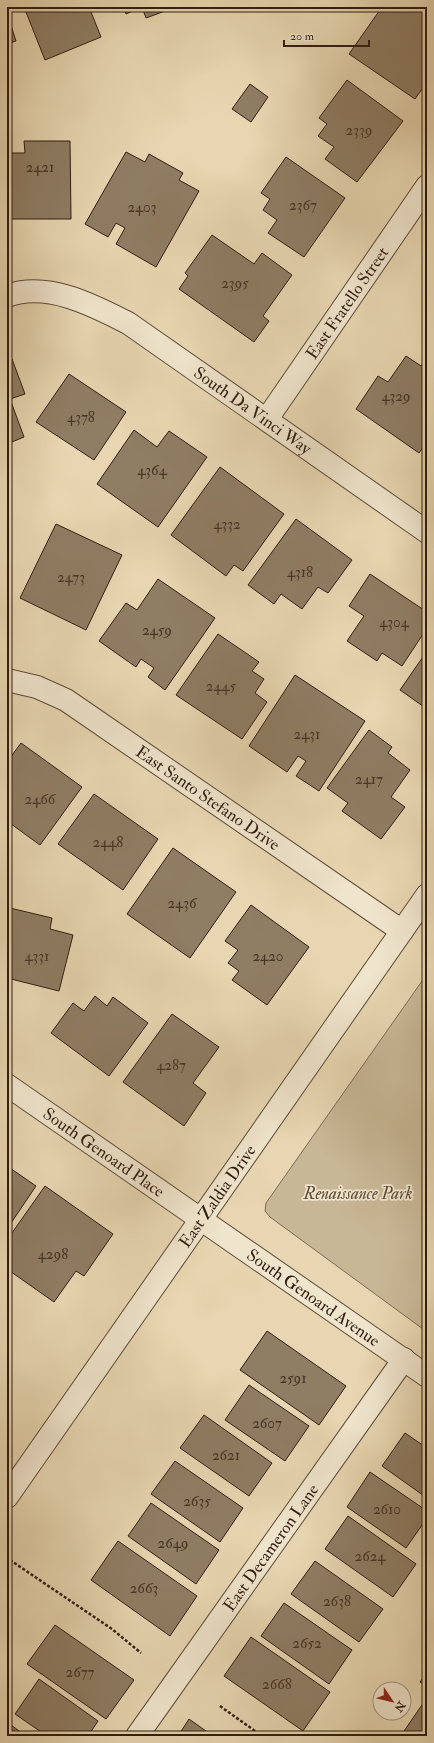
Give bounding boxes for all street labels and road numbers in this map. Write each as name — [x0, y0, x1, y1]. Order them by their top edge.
street label: East Fratello Street — [301, 242, 393, 363]
street label: South Da Vinci Way — [190, 362, 316, 460]
street label: East Santo Stefano Drive — [132, 741, 284, 855]
street label: South Genoard Place — [39, 1103, 169, 1202]
street label: East Zaldia Drive — [174, 1141, 260, 1251]
street label: South Genoard Avenue — [243, 1244, 384, 1351]
street label: East Decameron Lane — [218, 1480, 323, 1615]

